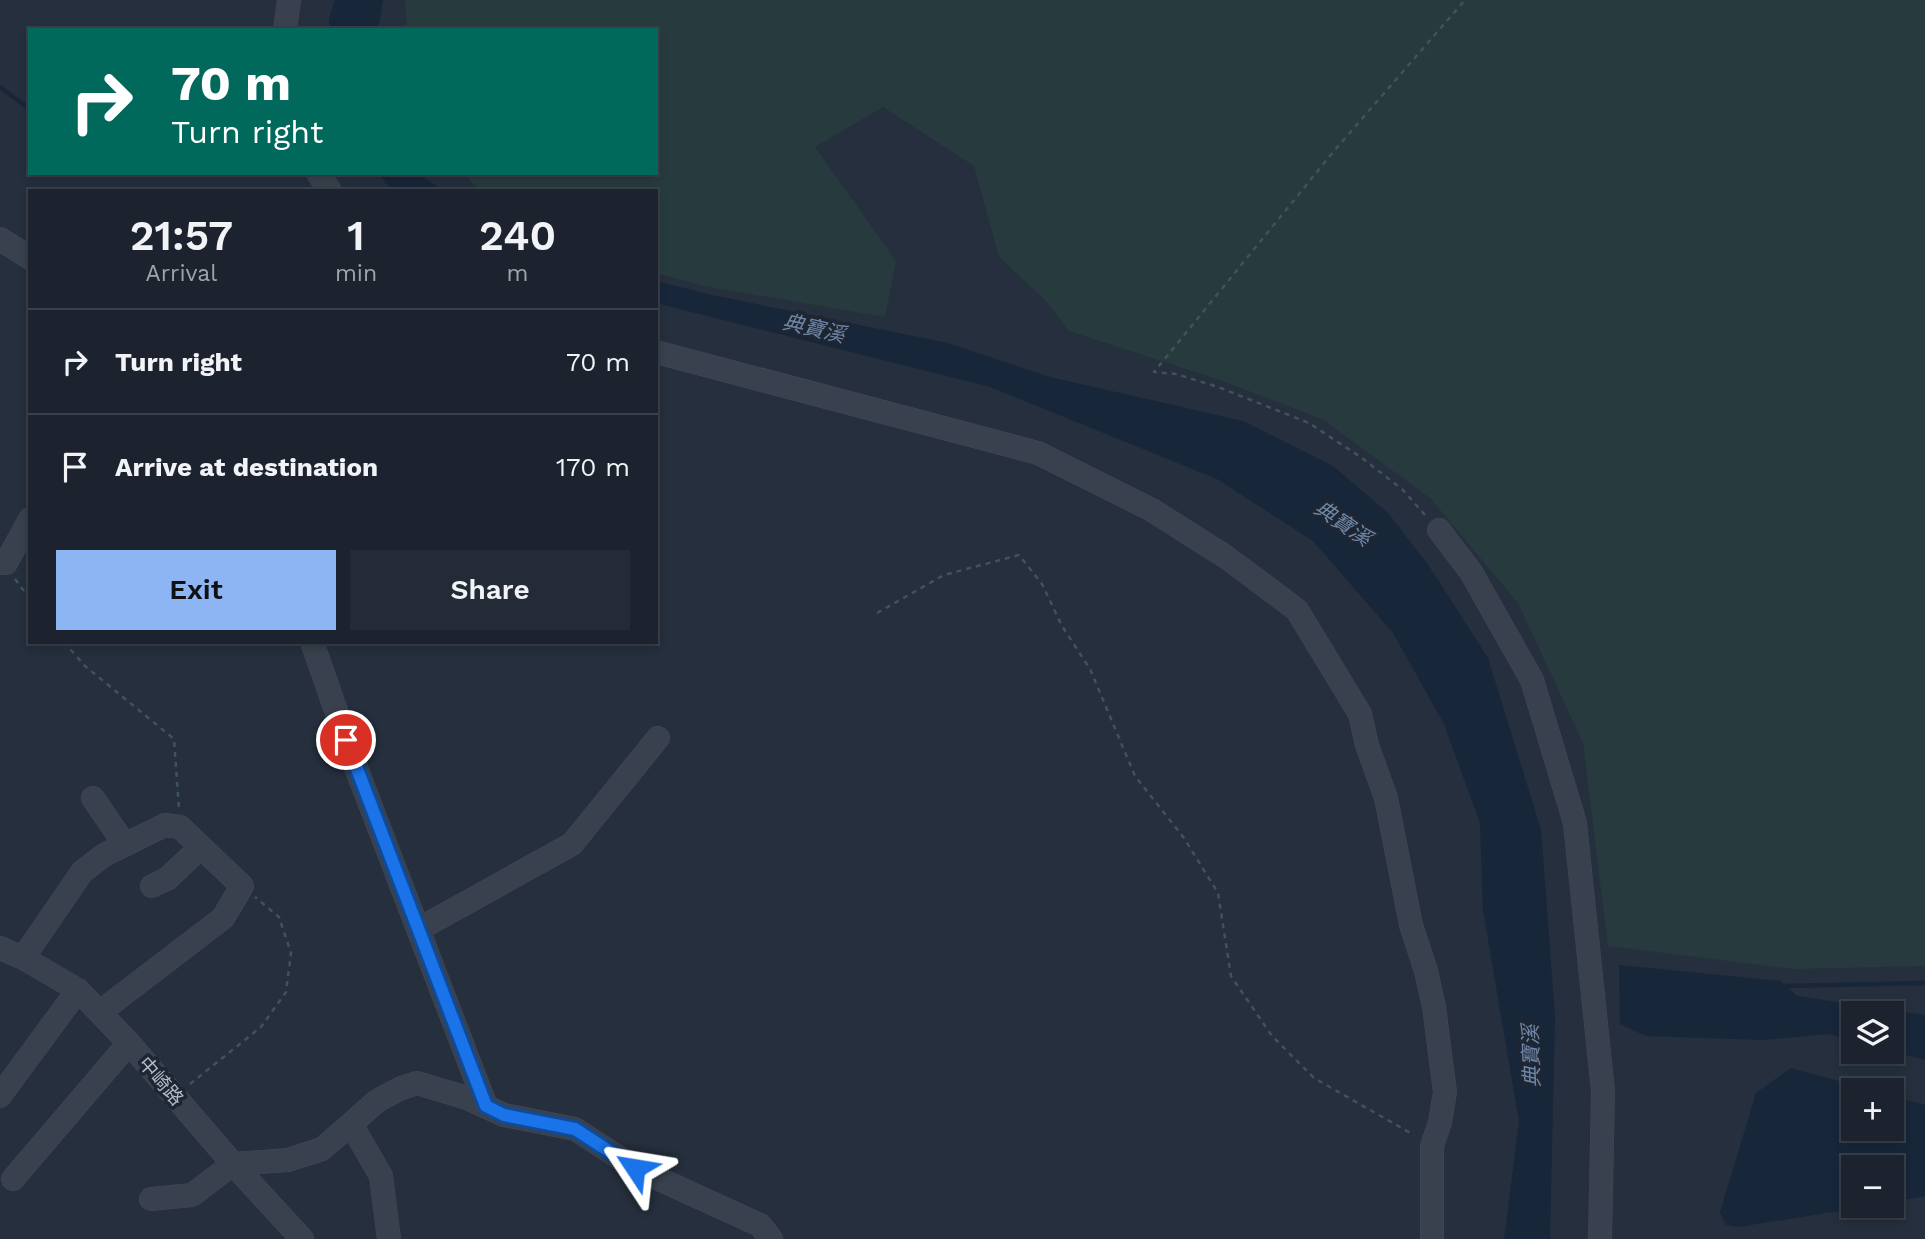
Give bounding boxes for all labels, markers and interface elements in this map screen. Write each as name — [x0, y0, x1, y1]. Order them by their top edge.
text: 70 m — [171, 54, 291, 112]
icon: right — [56, 56, 147, 147]
text: Turn right — [171, 113, 323, 151]
text: 21:57 — [130, 211, 233, 260]
text: 1 — [347, 211, 365, 260]
text: 240 — [479, 211, 556, 260]
text: Arrival — [146, 260, 217, 287]
text: min — [335, 260, 377, 287]
text: m — [507, 260, 529, 287]
water label: 典寶溪 — [780, 309, 850, 348]
icon: right — [56, 343, 94, 381]
text: Turn right — [115, 347, 242, 377]
text: 70 m — [566, 347, 630, 377]
icon: arrive — [56, 448, 94, 486]
text: Arrive at destination — [115, 452, 378, 482]
text: 170 m — [556, 452, 630, 482]
water label: 典寶溪 — [1310, 495, 1379, 553]
button: Exit — [56, 550, 336, 630]
button: Share — [350, 550, 630, 630]
pin — [316, 710, 376, 770]
icon: arrive — [327, 721, 365, 759]
map controls — [1841, 1001, 1904, 1218]
button: layers — [1841, 1001, 1904, 1064]
water label: 典寶溪 — [1517, 1021, 1545, 1088]
street label: 中崎路 — [134, 1052, 188, 1110]
button: + — [1841, 1078, 1904, 1141]
position arrow — [598, 1131, 672, 1205]
button: − — [1841, 1155, 1904, 1218]

